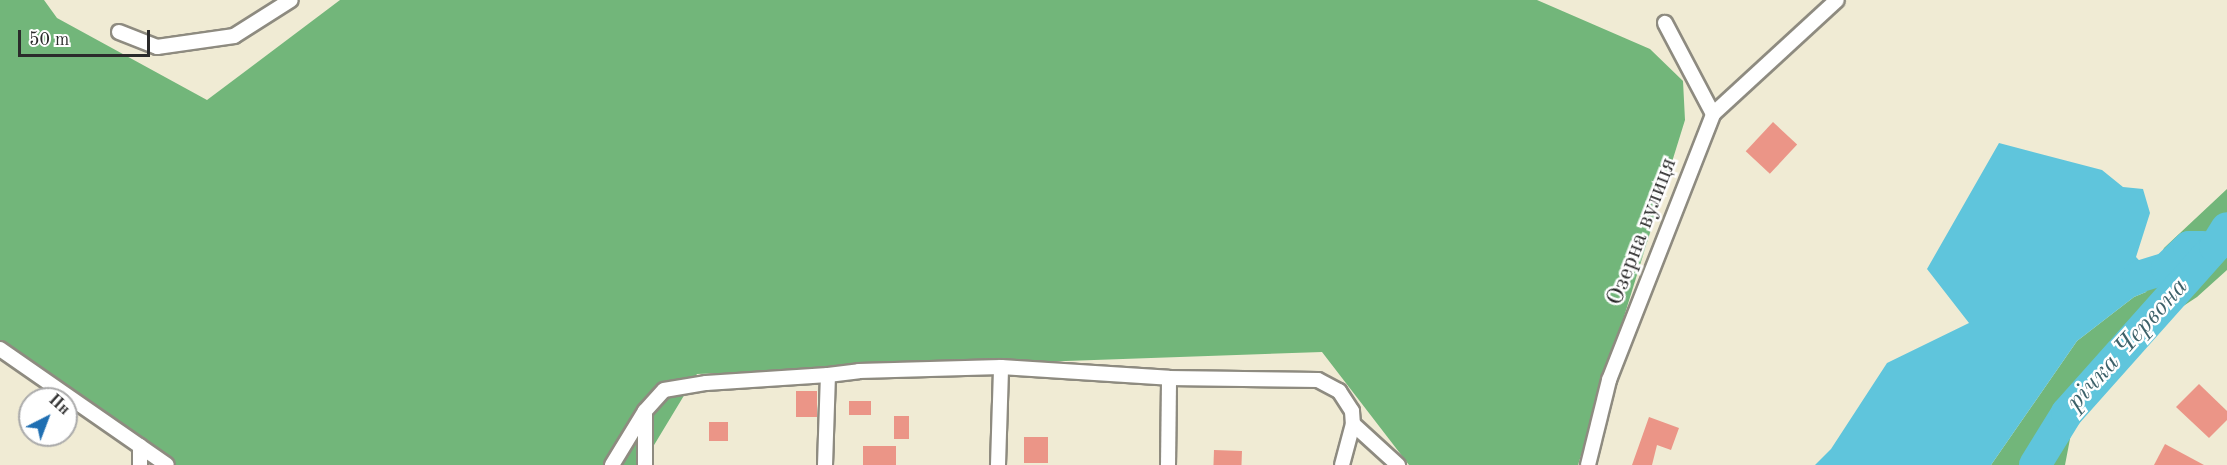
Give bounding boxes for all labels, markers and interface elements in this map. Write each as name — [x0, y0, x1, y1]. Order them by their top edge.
scale bar — [21, 18, 153, 56]
text: 50 m — [29, 31, 69, 49]
street label: Озерна вулиця — [1602, 154, 1684, 310]
water label: річка Червона — [2060, 272, 2196, 418]
north arrow — [18, 387, 78, 447]
text: Пн — [45, 392, 72, 418]

